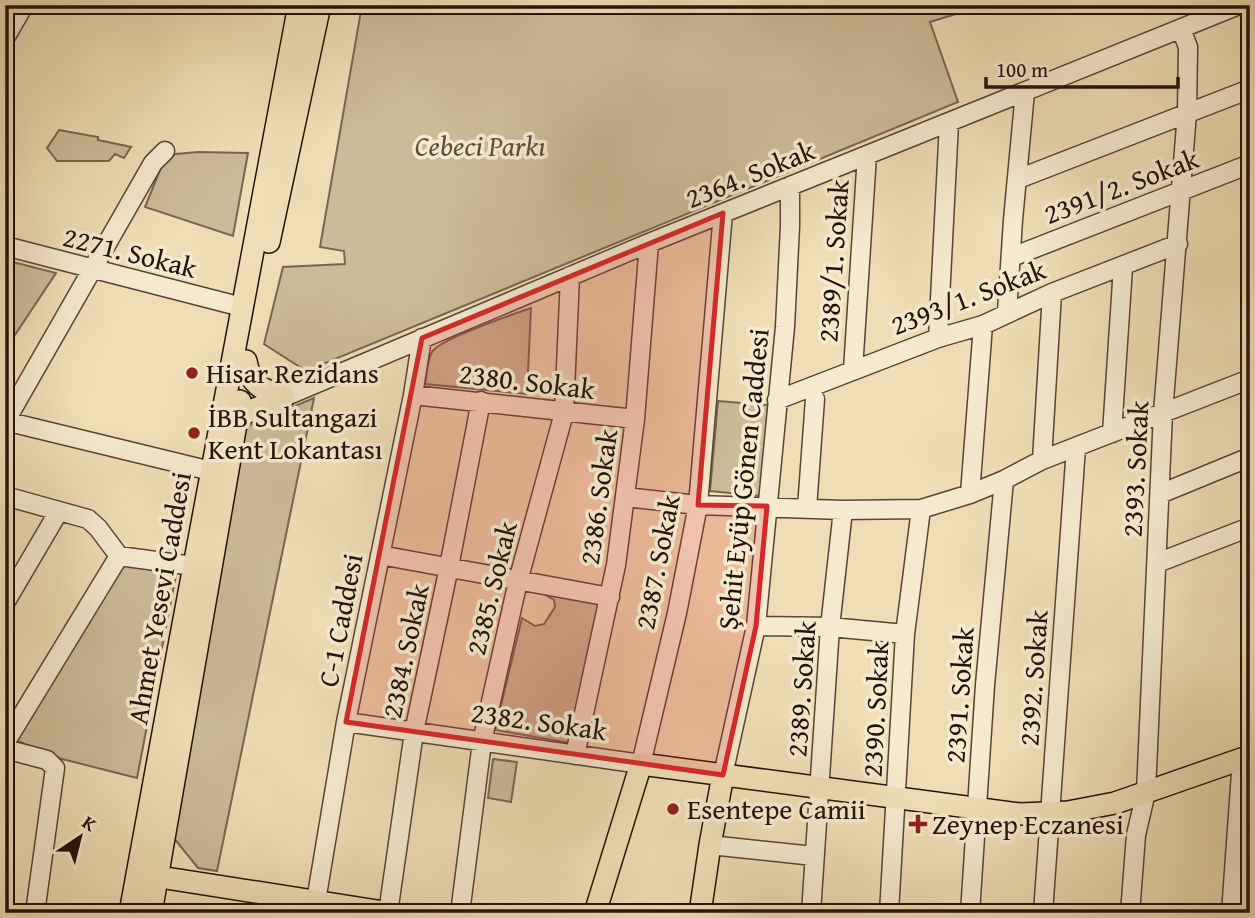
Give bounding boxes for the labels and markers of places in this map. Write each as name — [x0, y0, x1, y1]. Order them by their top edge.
place label: Hisar Rezidans — [206, 352, 379, 393]
marker: Hisar Rezidans — [184, 365, 200, 381]
place label: İBB Sultangazi Kent Lokantası — [208, 396, 383, 469]
marker: İBB Sultangazi Kent Lokantası — [186, 425, 202, 441]
place label: Esentepe Camii — [687, 788, 866, 829]
marker: Esentepe Camii — [665, 801, 681, 817]
place label: Zeynep Eczanesi — [932, 803, 1124, 844]
marker: Zeynep Eczanesi — [910, 816, 926, 832]

